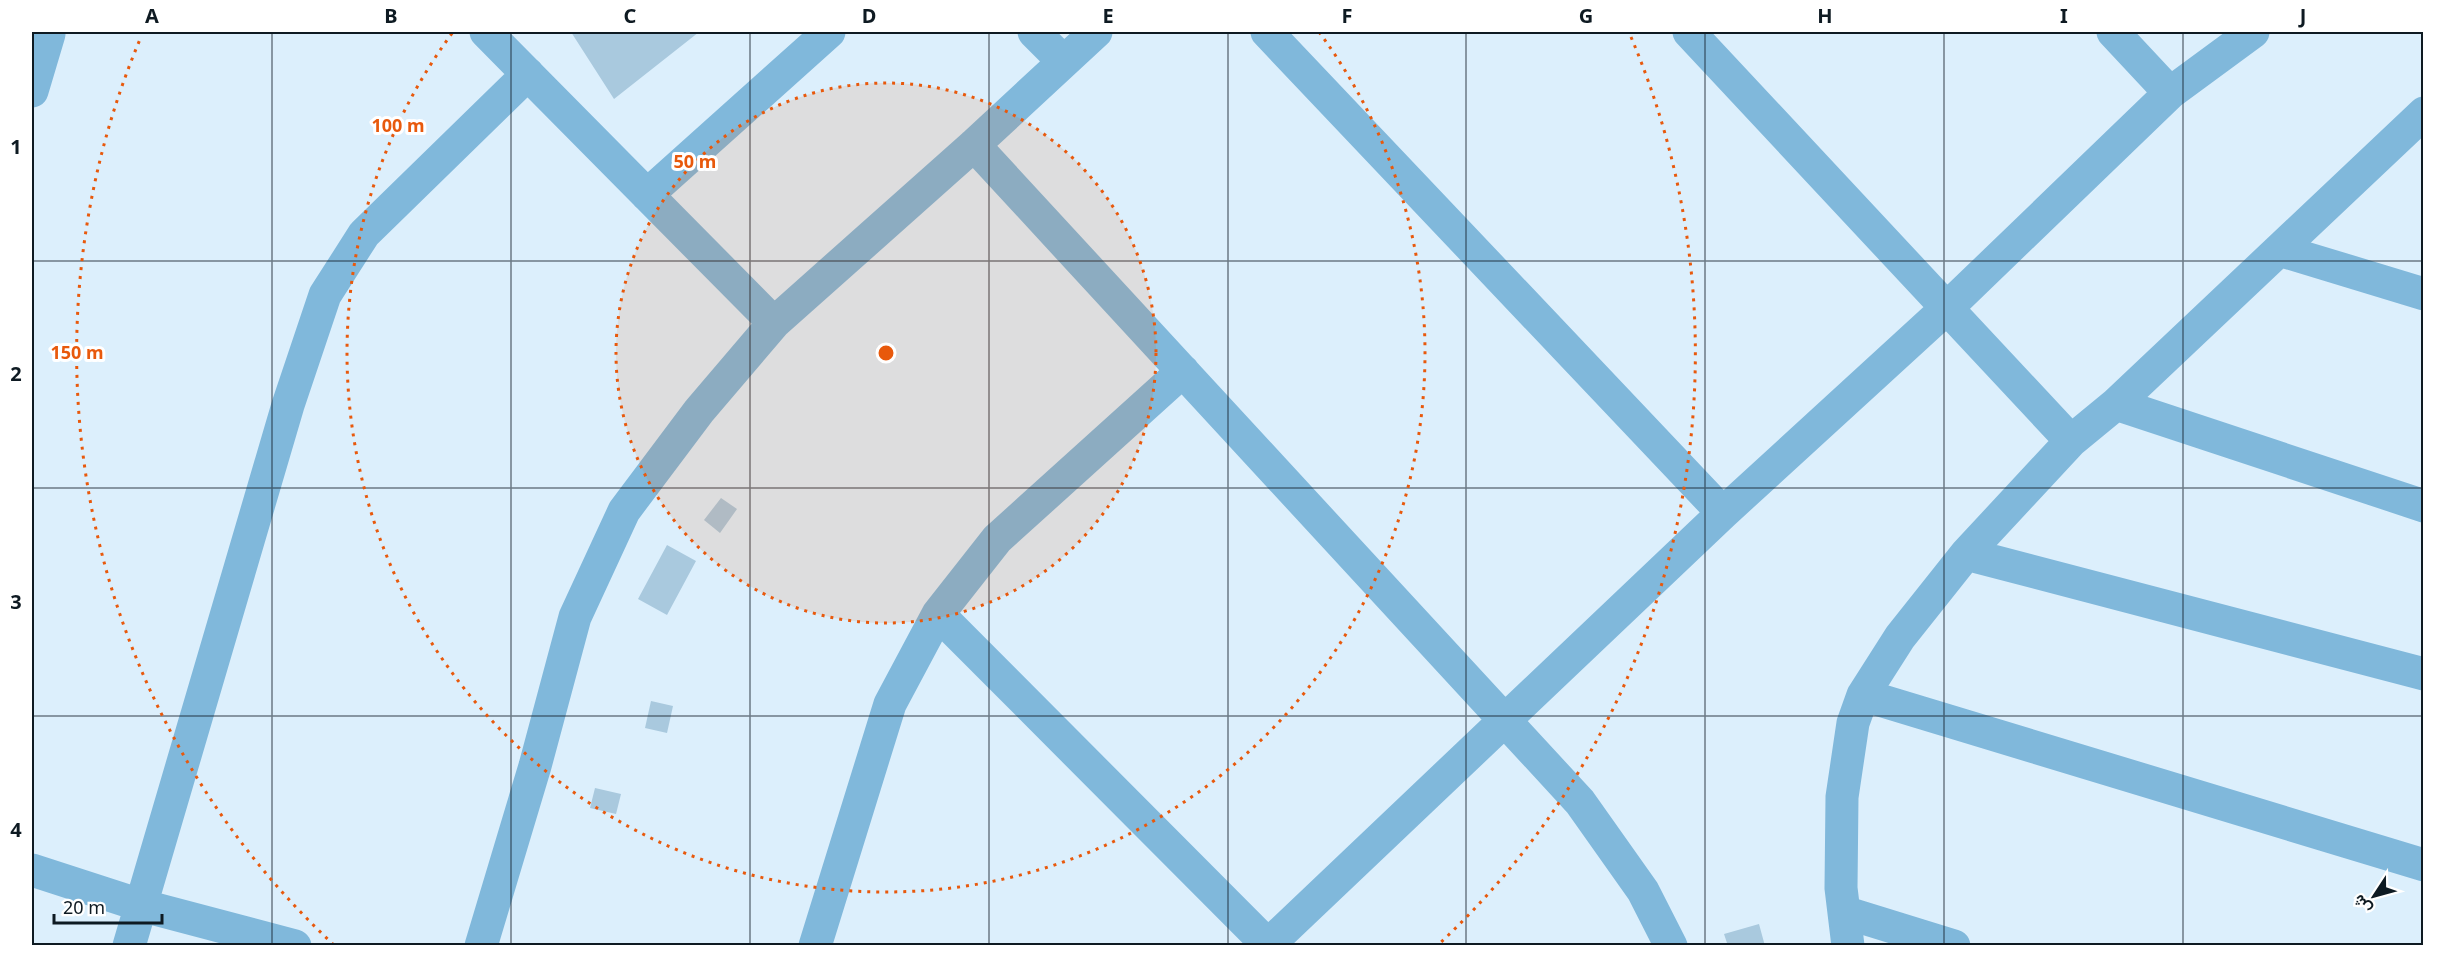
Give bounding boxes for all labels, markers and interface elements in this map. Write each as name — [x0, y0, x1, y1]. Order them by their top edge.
text: A — [145, 2, 159, 29]
text: B — [384, 2, 398, 29]
text: C — [624, 2, 637, 29]
text: D — [862, 2, 876, 29]
text: E — [1102, 2, 1114, 29]
text: F — [1342, 2, 1352, 29]
text: G — [1579, 2, 1593, 29]
text: H — [1817, 2, 1833, 29]
text: I — [2060, 2, 2068, 29]
text: J — [2298, 2, 2306, 29]
text: 100 m — [371, 113, 425, 137]
text: 1 — [10, 133, 22, 160]
text: 50 m — [674, 149, 716, 173]
text: 150 m — [50, 340, 104, 364]
centre of rings — [876, 343, 896, 363]
text: 2 — [10, 360, 22, 387]
text: 3 — [10, 588, 22, 615]
text: 4 — [10, 816, 22, 843]
north arrow — [2344, 866, 2404, 926]
scale bar — [54, 887, 162, 925]
text: ش — [2347, 891, 2376, 919]
text: 20 m — [63, 895, 105, 919]

